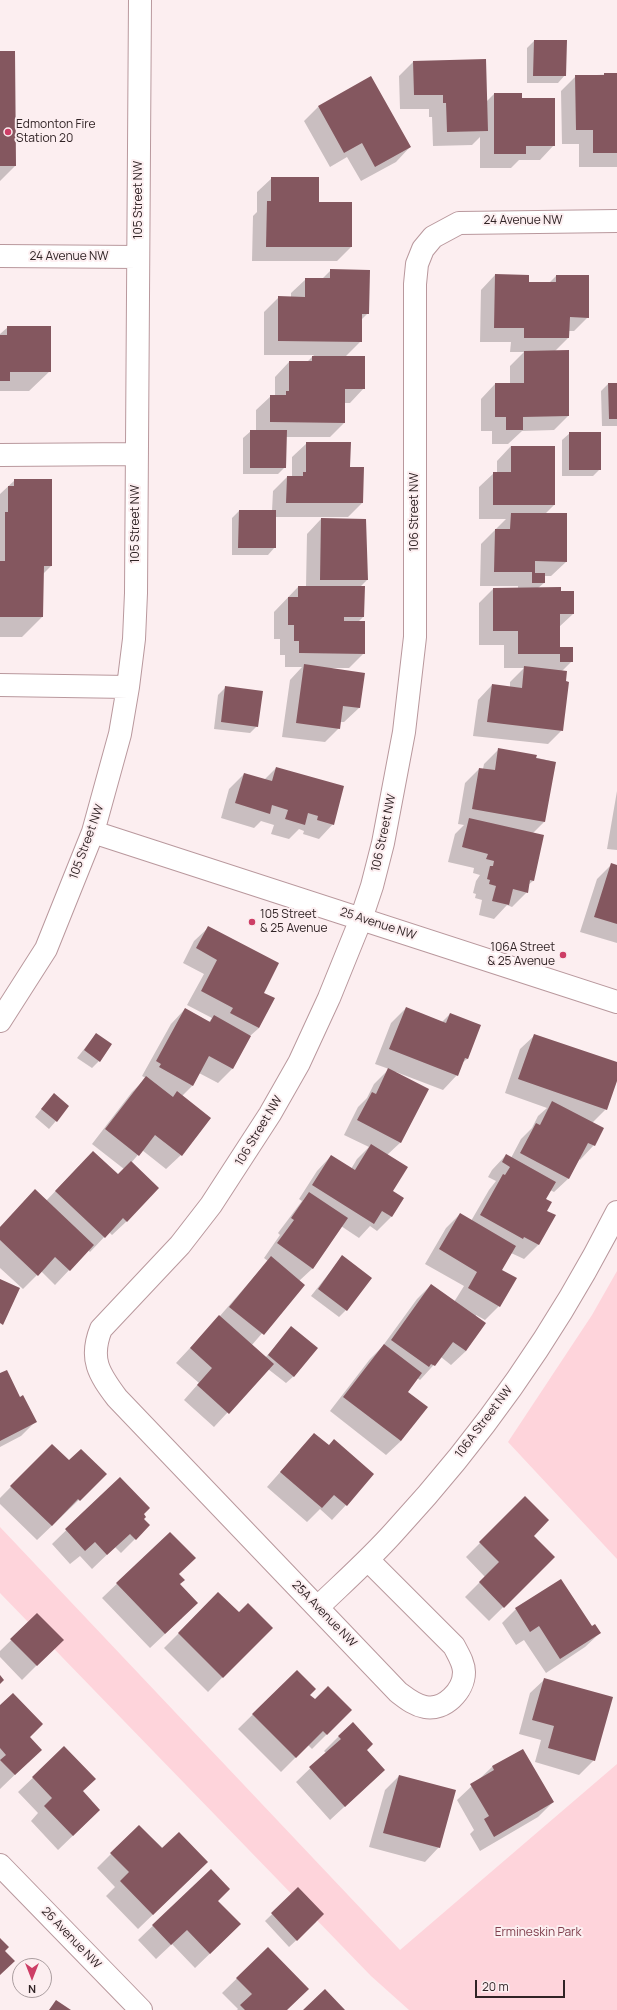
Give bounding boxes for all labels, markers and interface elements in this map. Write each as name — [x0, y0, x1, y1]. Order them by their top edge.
place label: Edmonton Fire Station 20 — [16, 118, 96, 146]
marker: Edmonton Fire Station 20 — [3, 127, 13, 137]
street label: 105 Street NW — [132, 161, 146, 239]
street label: 24 Avenue NW — [484, 214, 562, 228]
street label: 24 Avenue NW — [30, 250, 108, 264]
street label: 106 Street NW — [408, 473, 422, 551]
street label: 105 Street NW — [129, 485, 143, 563]
street label: 106 Street NW — [369, 793, 399, 873]
street label: 105 Street NW — [67, 803, 107, 881]
street label: 25 Avenue NW — [338, 905, 418, 943]
place label: 105 Street & 25 Avenue — [260, 908, 327, 936]
marker: 105 Street & 25 Avenue — [247, 917, 257, 927]
place label: 106A Street & 25 Avenue — [488, 941, 555, 969]
marker: 106A Street & 25 Avenue — [558, 950, 568, 960]
street label: 106 Street NW — [233, 1093, 285, 1169]
street label: 106A Street NW — [452, 1383, 516, 1461]
street label: 25A Avenue NW — [289, 1578, 359, 1650]
street label: 26 Avenue NW — [38, 1904, 104, 1972]
park label: Ermineskin Park — [495, 1926, 581, 1940]
north arrow — [12, 1958, 52, 1998]
scale bar — [477, 1972, 567, 1998]
text: 20 m — [482, 1978, 509, 1995]
text: N — [28, 1982, 36, 1997]

